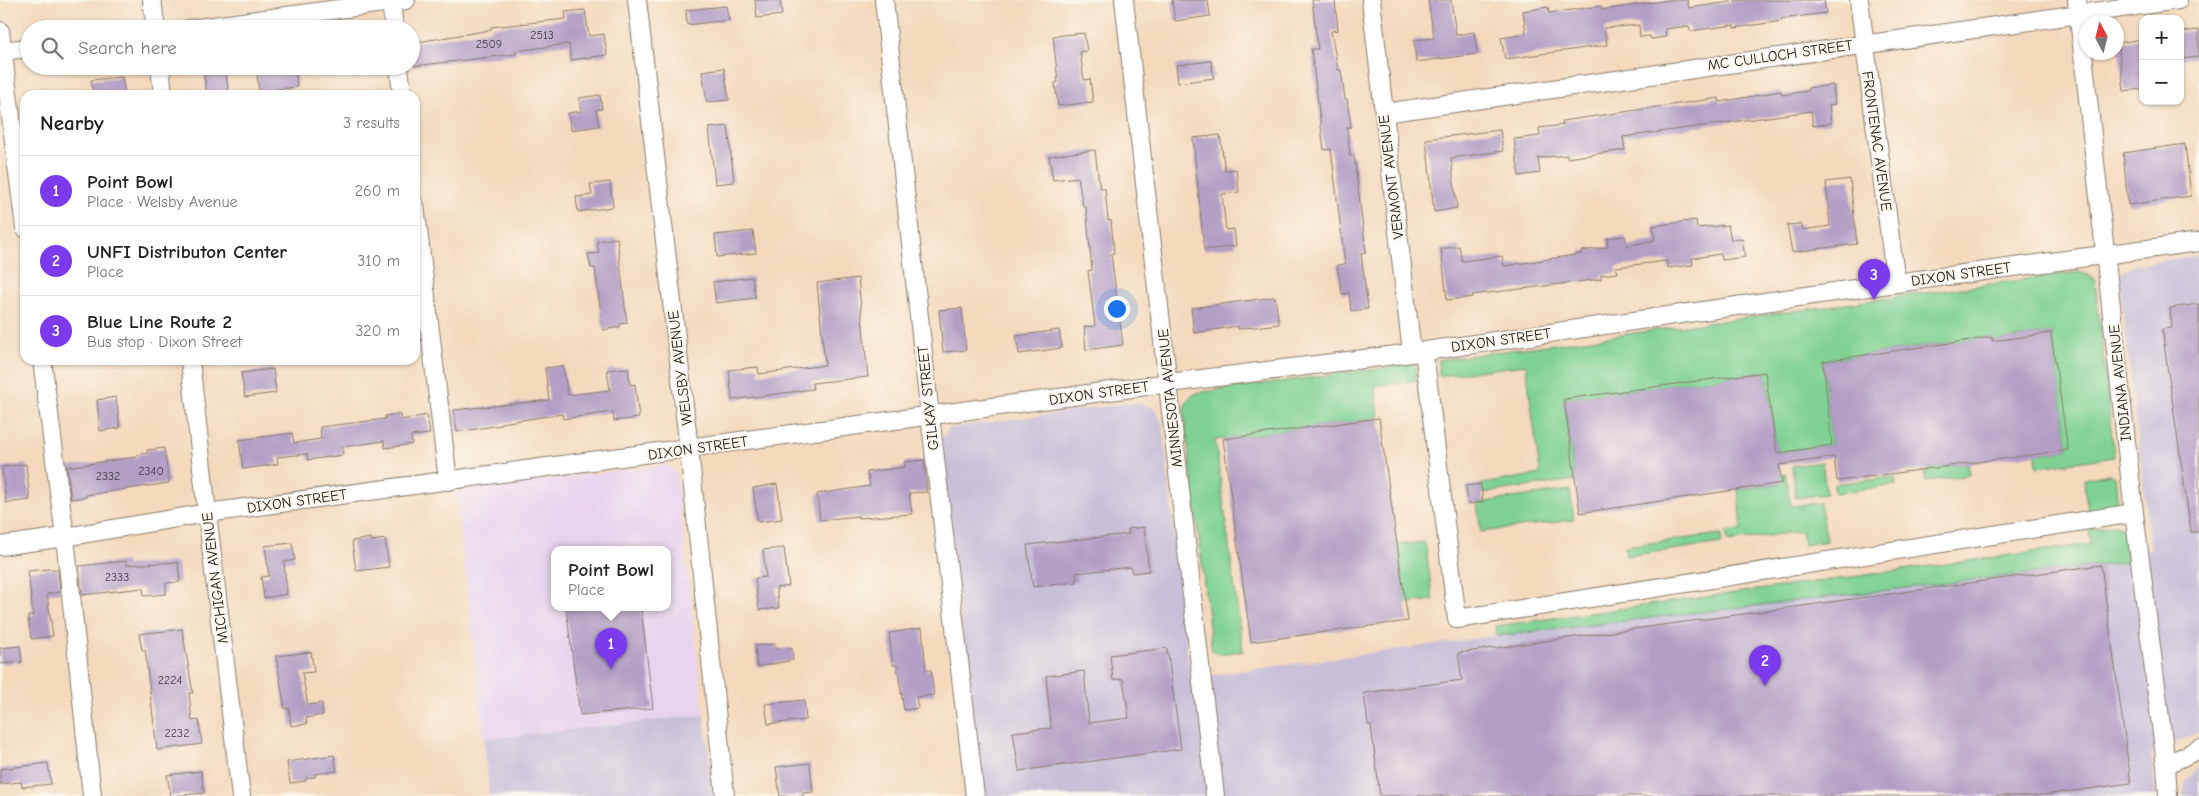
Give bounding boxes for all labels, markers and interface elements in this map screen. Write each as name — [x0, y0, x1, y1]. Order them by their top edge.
north arrow — [2079, 15, 2124, 60]
map controls — [2139, 15, 2184, 105]
button: + — [2139, 15, 2184, 60]
search box — [20, 20, 420, 75]
house number: 2513 — [530, 28, 554, 42]
icon: search — [38, 34, 66, 62]
street label: MC CULLOCH STREET — [1706, 36, 1854, 74]
text: Search here — [78, 37, 177, 59]
house number: 2509 — [476, 37, 502, 51]
button: − — [2139, 60, 2184, 105]
street label: FRONTENAC AVENUE — [1858, 70, 1896, 212]
text: Nearby — [40, 111, 104, 135]
text: 3 results — [343, 114, 400, 132]
street label: VERMONT AVENUE — [1374, 114, 1408, 240]
text: Point Bowl — [87, 171, 173, 193]
text: 1 — [53, 182, 59, 200]
text: 260 m — [355, 182, 400, 200]
text: Place · Welsby Avenue — [87, 193, 238, 211]
text: UNFI Distributon Center — [87, 241, 287, 263]
text: 2 — [52, 252, 60, 270]
text: 310 m — [357, 252, 400, 270]
street label: DIXON STREET — [1910, 258, 2012, 290]
pin: 3 — [1858, 259, 1890, 300]
text: Place — [87, 263, 123, 281]
your location — [1104, 296, 1130, 322]
street label: WELSBY AVENUE — [664, 310, 696, 426]
text: Blue Line Route 2 — [87, 311, 232, 333]
text: 3 — [52, 322, 60, 340]
text: 320 m — [355, 322, 400, 340]
street label: DIXON STREET — [1450, 324, 1552, 356]
street label: INDIANA AVENUE — [2105, 324, 2135, 442]
street label: MINNESOTA AVENUE — [1154, 328, 1186, 468]
text: Bus stop · Dixon Street — [87, 333, 242, 351]
street label: GILKAY STREET — [914, 345, 942, 451]
street label: DIXON STREET — [1048, 377, 1150, 409]
street label: DIXON STREET — [647, 432, 749, 464]
house number: 2340 — [138, 464, 164, 478]
house number: 2332 — [96, 469, 120, 483]
street label: DIXON STREET — [246, 485, 348, 517]
street label: MICHIGAN AVENUE — [198, 511, 232, 645]
popup — [551, 546, 671, 611]
text: Point Bowl — [568, 559, 654, 581]
house number: 2333 — [105, 570, 129, 584]
text: Place — [568, 581, 604, 599]
pin: 1 — [595, 628, 627, 669]
pin: 2 — [1749, 645, 1781, 686]
house number: 2224 — [158, 673, 182, 687]
house number: 2232 — [165, 726, 189, 740]

